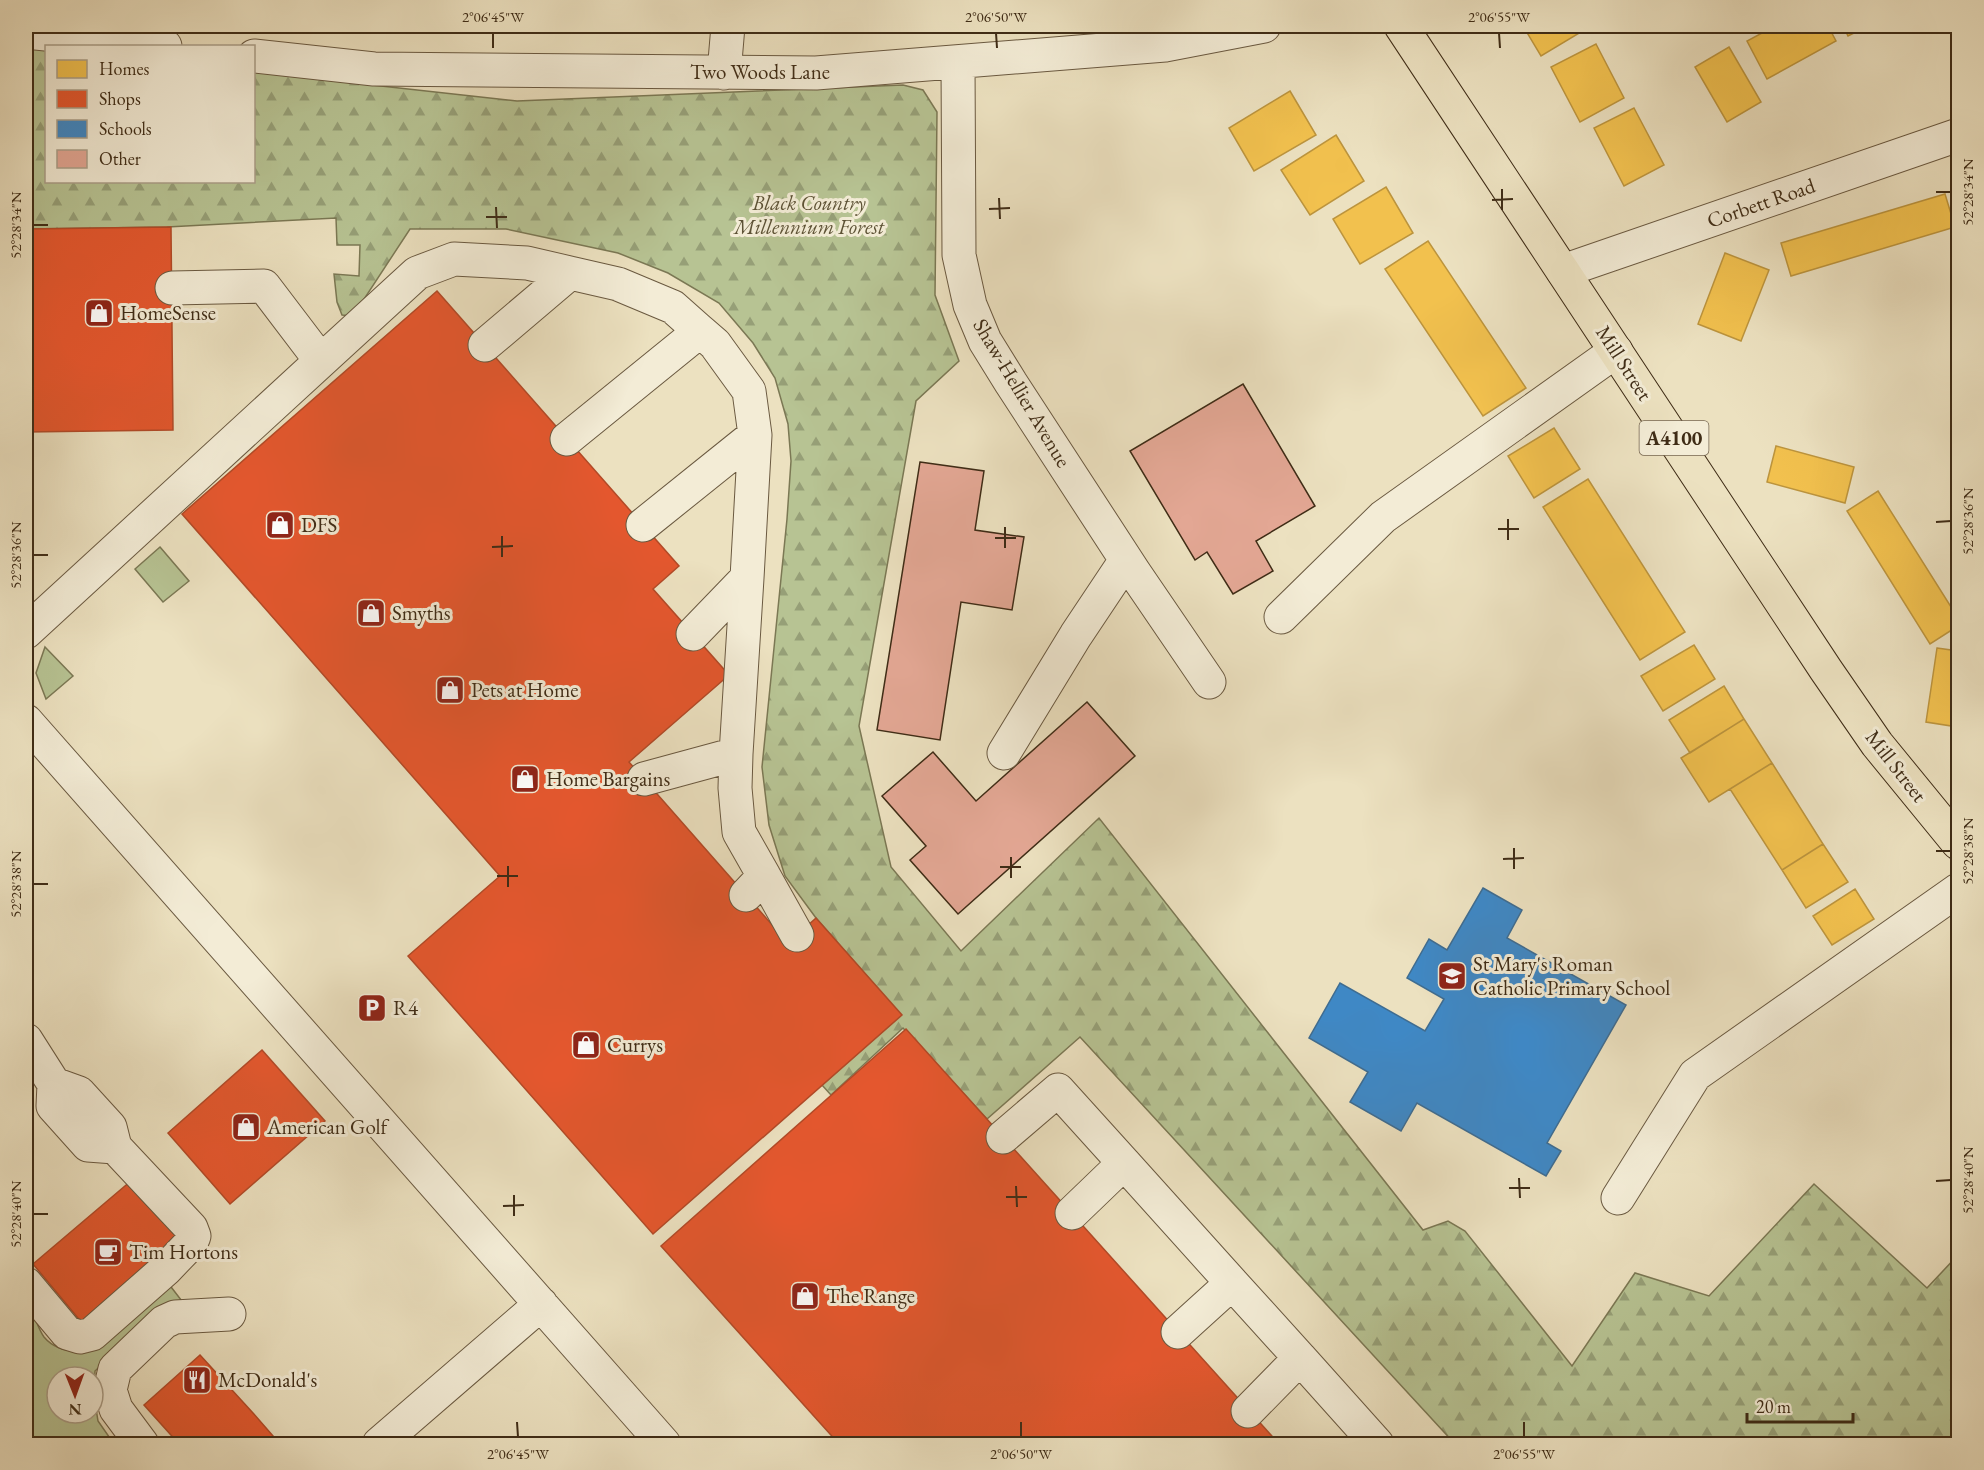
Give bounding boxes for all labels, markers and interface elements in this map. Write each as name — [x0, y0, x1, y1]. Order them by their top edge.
text: 2°06'45"W — [462, 7, 524, 26]
text: 2°06'50"W — [965, 7, 1027, 26]
text: 2°06'55"W — [1468, 7, 1530, 26]
legend — [45, 45, 255, 183]
text: Homes — [99, 57, 150, 80]
street label: Two Woods Lane — [690, 58, 830, 85]
text: Shops — [99, 87, 141, 110]
text: Schools — [99, 117, 152, 140]
text: Other — [99, 147, 141, 170]
text: 52°28'34"N — [1958, 158, 1977, 226]
street label: Corbett Road — [1703, 171, 1819, 234]
park label: Black Country Millennium Forest — [732, 189, 885, 240]
text: 52°28'34"N — [6, 191, 25, 259]
shop icon: HomeSense — [83, 297, 115, 329]
place label: HomeSense — [120, 299, 216, 326]
street label: Shaw-Hellier Avenue — [967, 313, 1077, 472]
street label: Mill Street — [1590, 320, 1659, 406]
road number: A4100 — [1640, 421, 1708, 455]
text: 52°28'36"N — [1958, 487, 1977, 555]
shop icon: DFS — [264, 509, 296, 541]
place label: DFS — [301, 511, 337, 538]
text: 52°28'36"N — [6, 521, 25, 589]
shop icon: Smyths — [355, 597, 387, 629]
place label: Smyths — [392, 599, 451, 626]
shop icon: Pets at Home — [434, 674, 466, 706]
place label: Pets at Home — [471, 676, 578, 703]
street label: Mill Street — [1860, 724, 1933, 808]
shop icon: Home Bargains — [509, 763, 541, 795]
place label: Home Bargains — [546, 765, 671, 792]
text: 52°28'38"N — [1958, 817, 1977, 885]
text: 52°28'38"N — [6, 850, 25, 918]
place label: St Mary's Roman Catholic Primary School — [1473, 950, 1670, 1001]
school or university icon: St Mary's Roman Catholic Primary School — [1436, 960, 1468, 992]
parking icon: R4 — [356, 992, 388, 1024]
place label: R4 — [393, 994, 419, 1021]
shop icon: Currys — [570, 1029, 602, 1061]
place label: Currys — [607, 1031, 663, 1058]
shop icon: American Golf — [230, 1111, 262, 1143]
place label: American Golf — [266, 1113, 390, 1140]
text: 52°28'40"N — [1958, 1146, 1977, 1214]
text: 52°28'40"N — [6, 1180, 25, 1248]
cafe icon: Tim Hortons — [92, 1236, 124, 1268]
place label: Tim Hortons — [129, 1238, 238, 1265]
shop icon: The Range — [789, 1280, 821, 1312]
place label: The Range — [826, 1282, 915, 1309]
restaurant icon: McDonald's — [181, 1364, 213, 1396]
north arrow — [45, 1365, 105, 1425]
place label: McDonald's — [218, 1366, 318, 1393]
scale bar — [1747, 1386, 1854, 1424]
text: 20 m — [1756, 1395, 1791, 1418]
text: N — [69, 1399, 82, 1420]
text: 2°06'45"W — [487, 1444, 549, 1463]
text: 2°06'50"W — [990, 1444, 1052, 1463]
text: 2°06'55"W — [1493, 1444, 1555, 1463]

